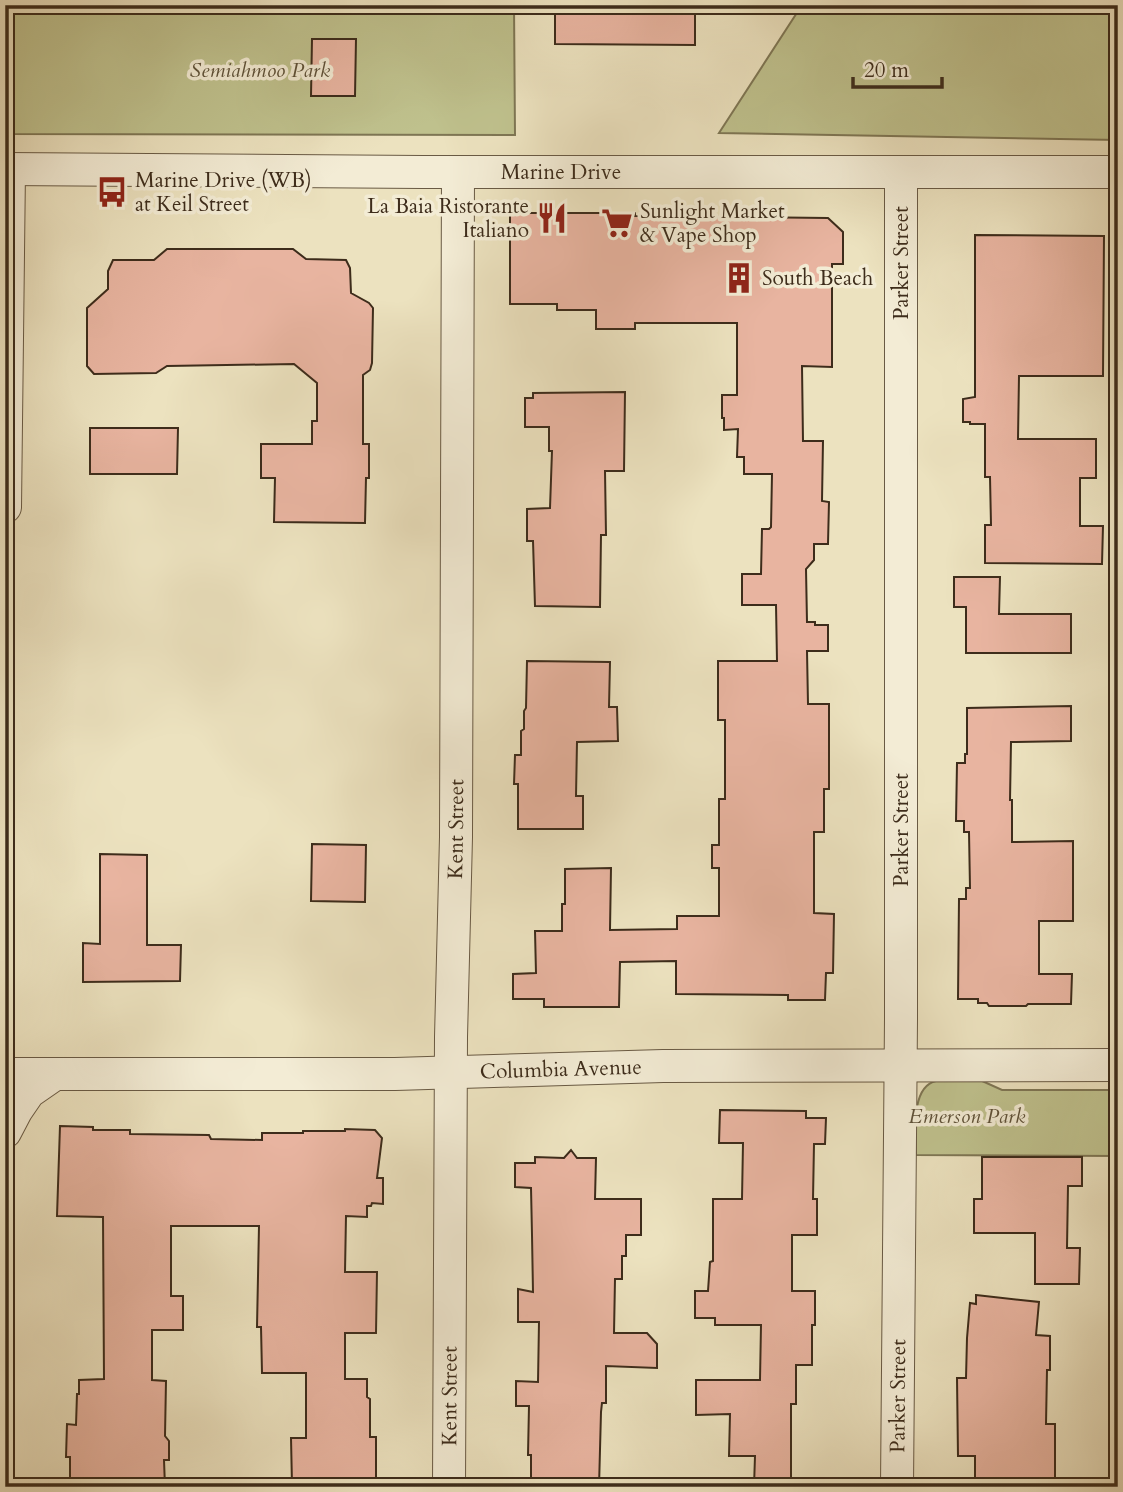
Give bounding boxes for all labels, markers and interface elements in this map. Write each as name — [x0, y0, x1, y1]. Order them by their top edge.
scale bar — [853, 46, 943, 90]
park label: Semiahmoo Park — [190, 56, 331, 85]
text: 20 m — [864, 56, 909, 85]
street label: Marine Drive — [501, 158, 621, 187]
place label: Marine Drive (WB) at Keil Street — [135, 166, 312, 219]
bus stop icon: Marine Drive (WB) at Keil Street — [95, 175, 129, 209]
place label: La Baia Ristorante Italiano — [367, 192, 529, 245]
place label: Sunlight Market & Vape Shop — [640, 197, 785, 250]
restaurant icon: La Baia Ristorante Italiano — [535, 201, 569, 235]
supermarket icon: Sunlight Market & Vape Shop — [600, 206, 634, 240]
street label: Parker Street — [887, 206, 916, 320]
building icon: South Beach — [722, 261, 756, 295]
place label: South Beach — [762, 264, 874, 293]
street label: Parker Street — [887, 773, 916, 887]
street label: Kent Street — [441, 779, 471, 879]
street label: Columbia Avenue — [479, 1053, 642, 1086]
park label: Emerson Park — [909, 1102, 1026, 1131]
street label: Parker Street — [883, 1339, 913, 1453]
street label: Kent Street — [435, 1346, 465, 1446]

